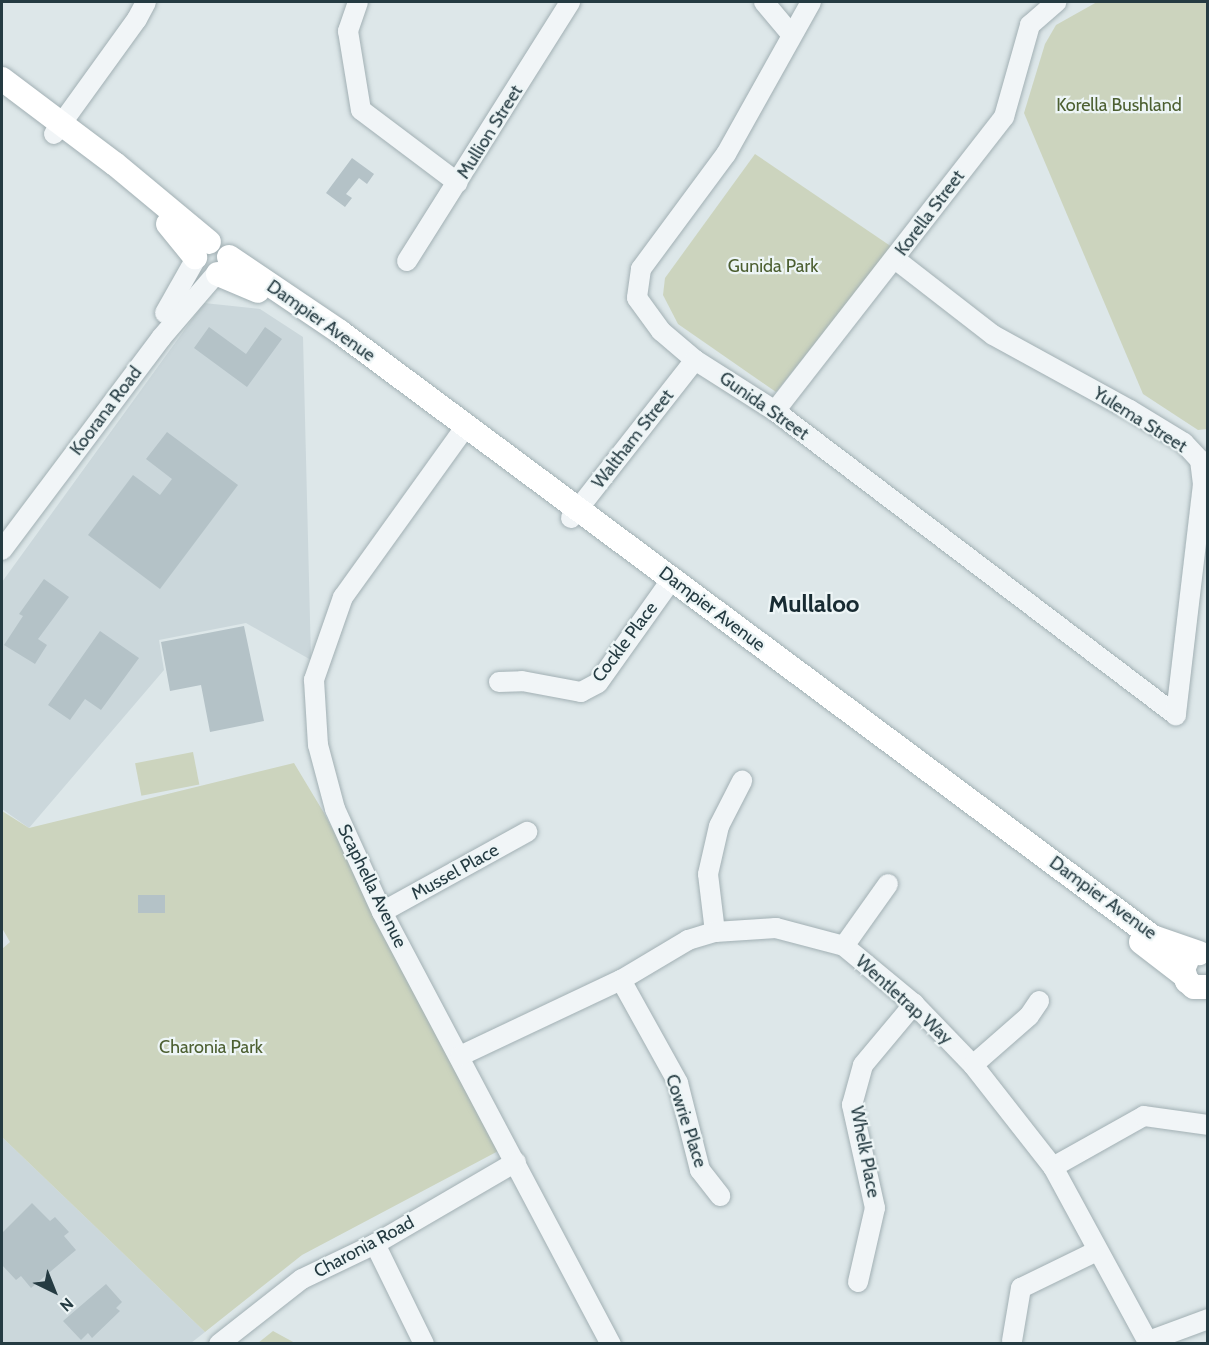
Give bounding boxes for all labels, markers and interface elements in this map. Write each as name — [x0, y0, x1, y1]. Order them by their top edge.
street label: Mullion Street — [453, 81, 527, 183]
park label: Korella Bushland — [1056, 94, 1182, 116]
street label: Korella Street — [891, 166, 969, 260]
park label: Gunida Park — [728, 255, 818, 277]
street label: Dampier Avenue — [263, 276, 379, 366]
street label: Koorana Road — [66, 362, 146, 460]
street label: Gunida Street — [715, 367, 813, 445]
street label: Yulema Street — [1089, 383, 1191, 457]
street label: Waltham Street — [588, 385, 678, 493]
street label: Dampier Avenue — [655, 562, 769, 656]
district label: Mullaloo — [768, 590, 860, 618]
street label: Cockle Place — [588, 598, 662, 686]
street label: Scaphella Avenue — [333, 821, 411, 951]
street label: Mussel Place — [408, 839, 502, 905]
street label: Dampier Avenue — [1045, 852, 1161, 944]
street label: Wentletrap Way — [851, 951, 957, 1049]
park label: Charonia Park — [159, 1036, 263, 1058]
street label: Cowrie Place — [661, 1072, 711, 1170]
street label: Whelk Place — [846, 1104, 884, 1200]
street label: Charonia Road — [310, 1212, 418, 1282]
north arrow — [24, 1261, 84, 1321]
text: N — [56, 1294, 77, 1315]

